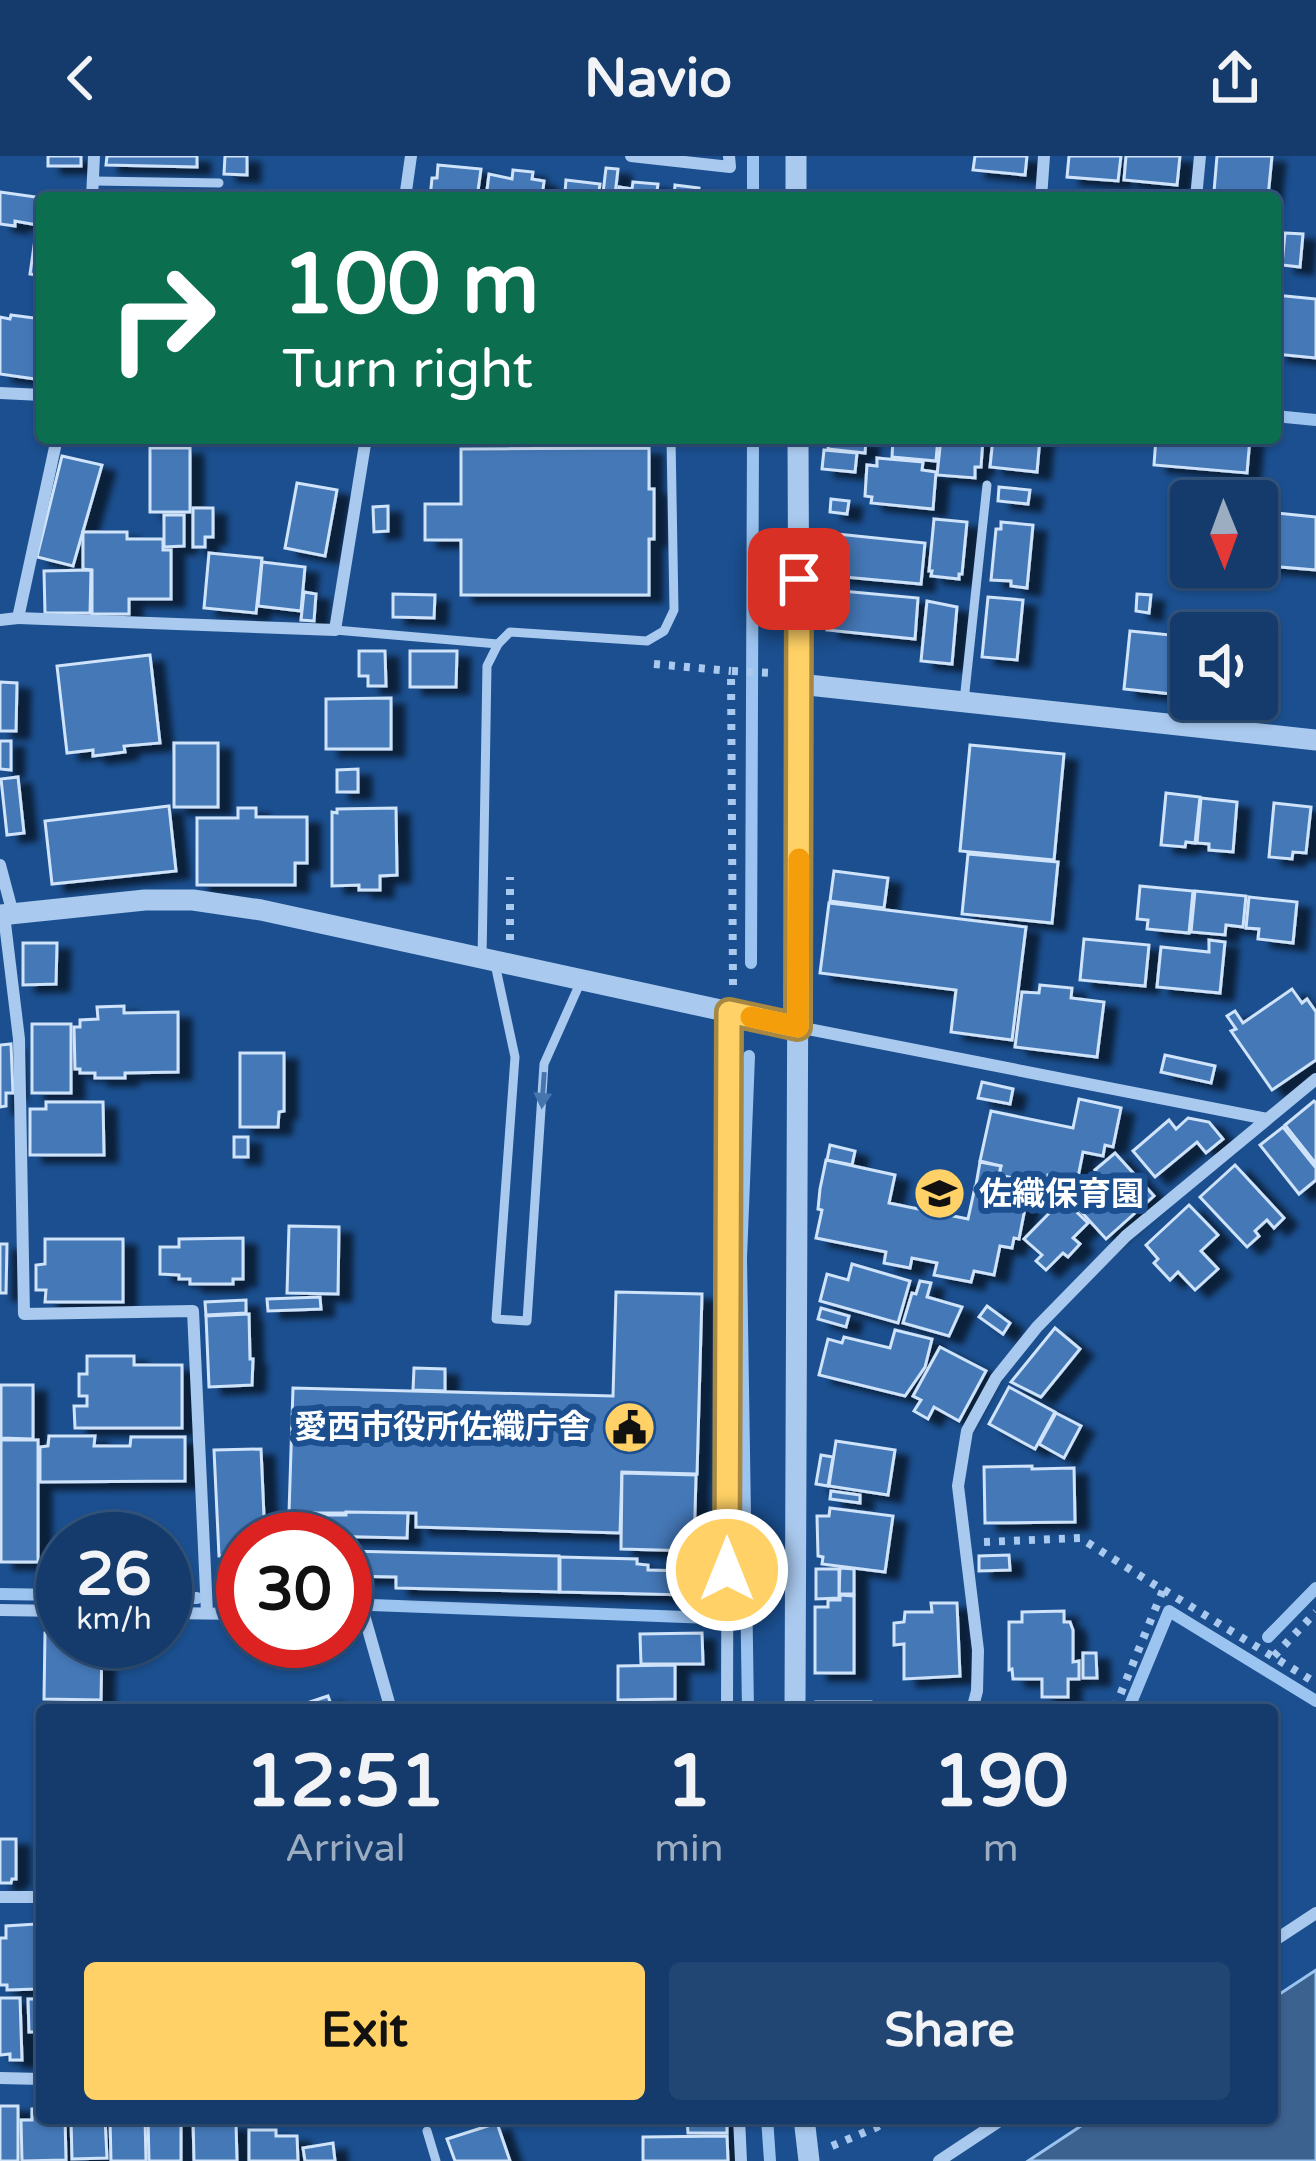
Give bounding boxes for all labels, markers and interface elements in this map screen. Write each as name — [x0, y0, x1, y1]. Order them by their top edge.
icon: back — [48, 45, 114, 111]
icon: share — [1202, 45, 1268, 111]
text: Navio — [584, 46, 732, 111]
text: 100 m — [282, 235, 539, 336]
icon: right — [84, 240, 240, 396]
text: Turn right — [282, 337, 533, 402]
north arrow — [1170, 480, 1278, 588]
map controls — [1170, 480, 1278, 720]
pin — [748, 528, 850, 630]
icon: arrive — [766, 546, 832, 612]
button: sound — [1170, 612, 1278, 720]
one-way arrow — [533, 1072, 552, 1109]
school or university icon: 佐織保育園 — [912, 1166, 968, 1222]
place label: 佐織保育園 — [979, 1175, 1144, 1214]
public building icon: 愛西市役所佐織庁舎 — [602, 1399, 658, 1455]
place label: 愛西市役所佐織庁舎 — [294, 1408, 591, 1447]
position arrow — [664, 1507, 790, 1633]
speed limit sign: 30 — [216, 1512, 372, 1668]
text: 26 — [76, 1539, 152, 1611]
text: km/h — [76, 1601, 152, 1638]
text: 12:51 — [245, 1739, 445, 1826]
text: 1 — [666, 1739, 712, 1826]
text: 190 — [933, 1739, 1069, 1826]
text: Arrival — [285, 1825, 405, 1872]
text: min — [654, 1825, 724, 1872]
text: m — [983, 1825, 1019, 1872]
button: Exit — [84, 1962, 645, 2100]
button: Share — [669, 1962, 1230, 2100]

